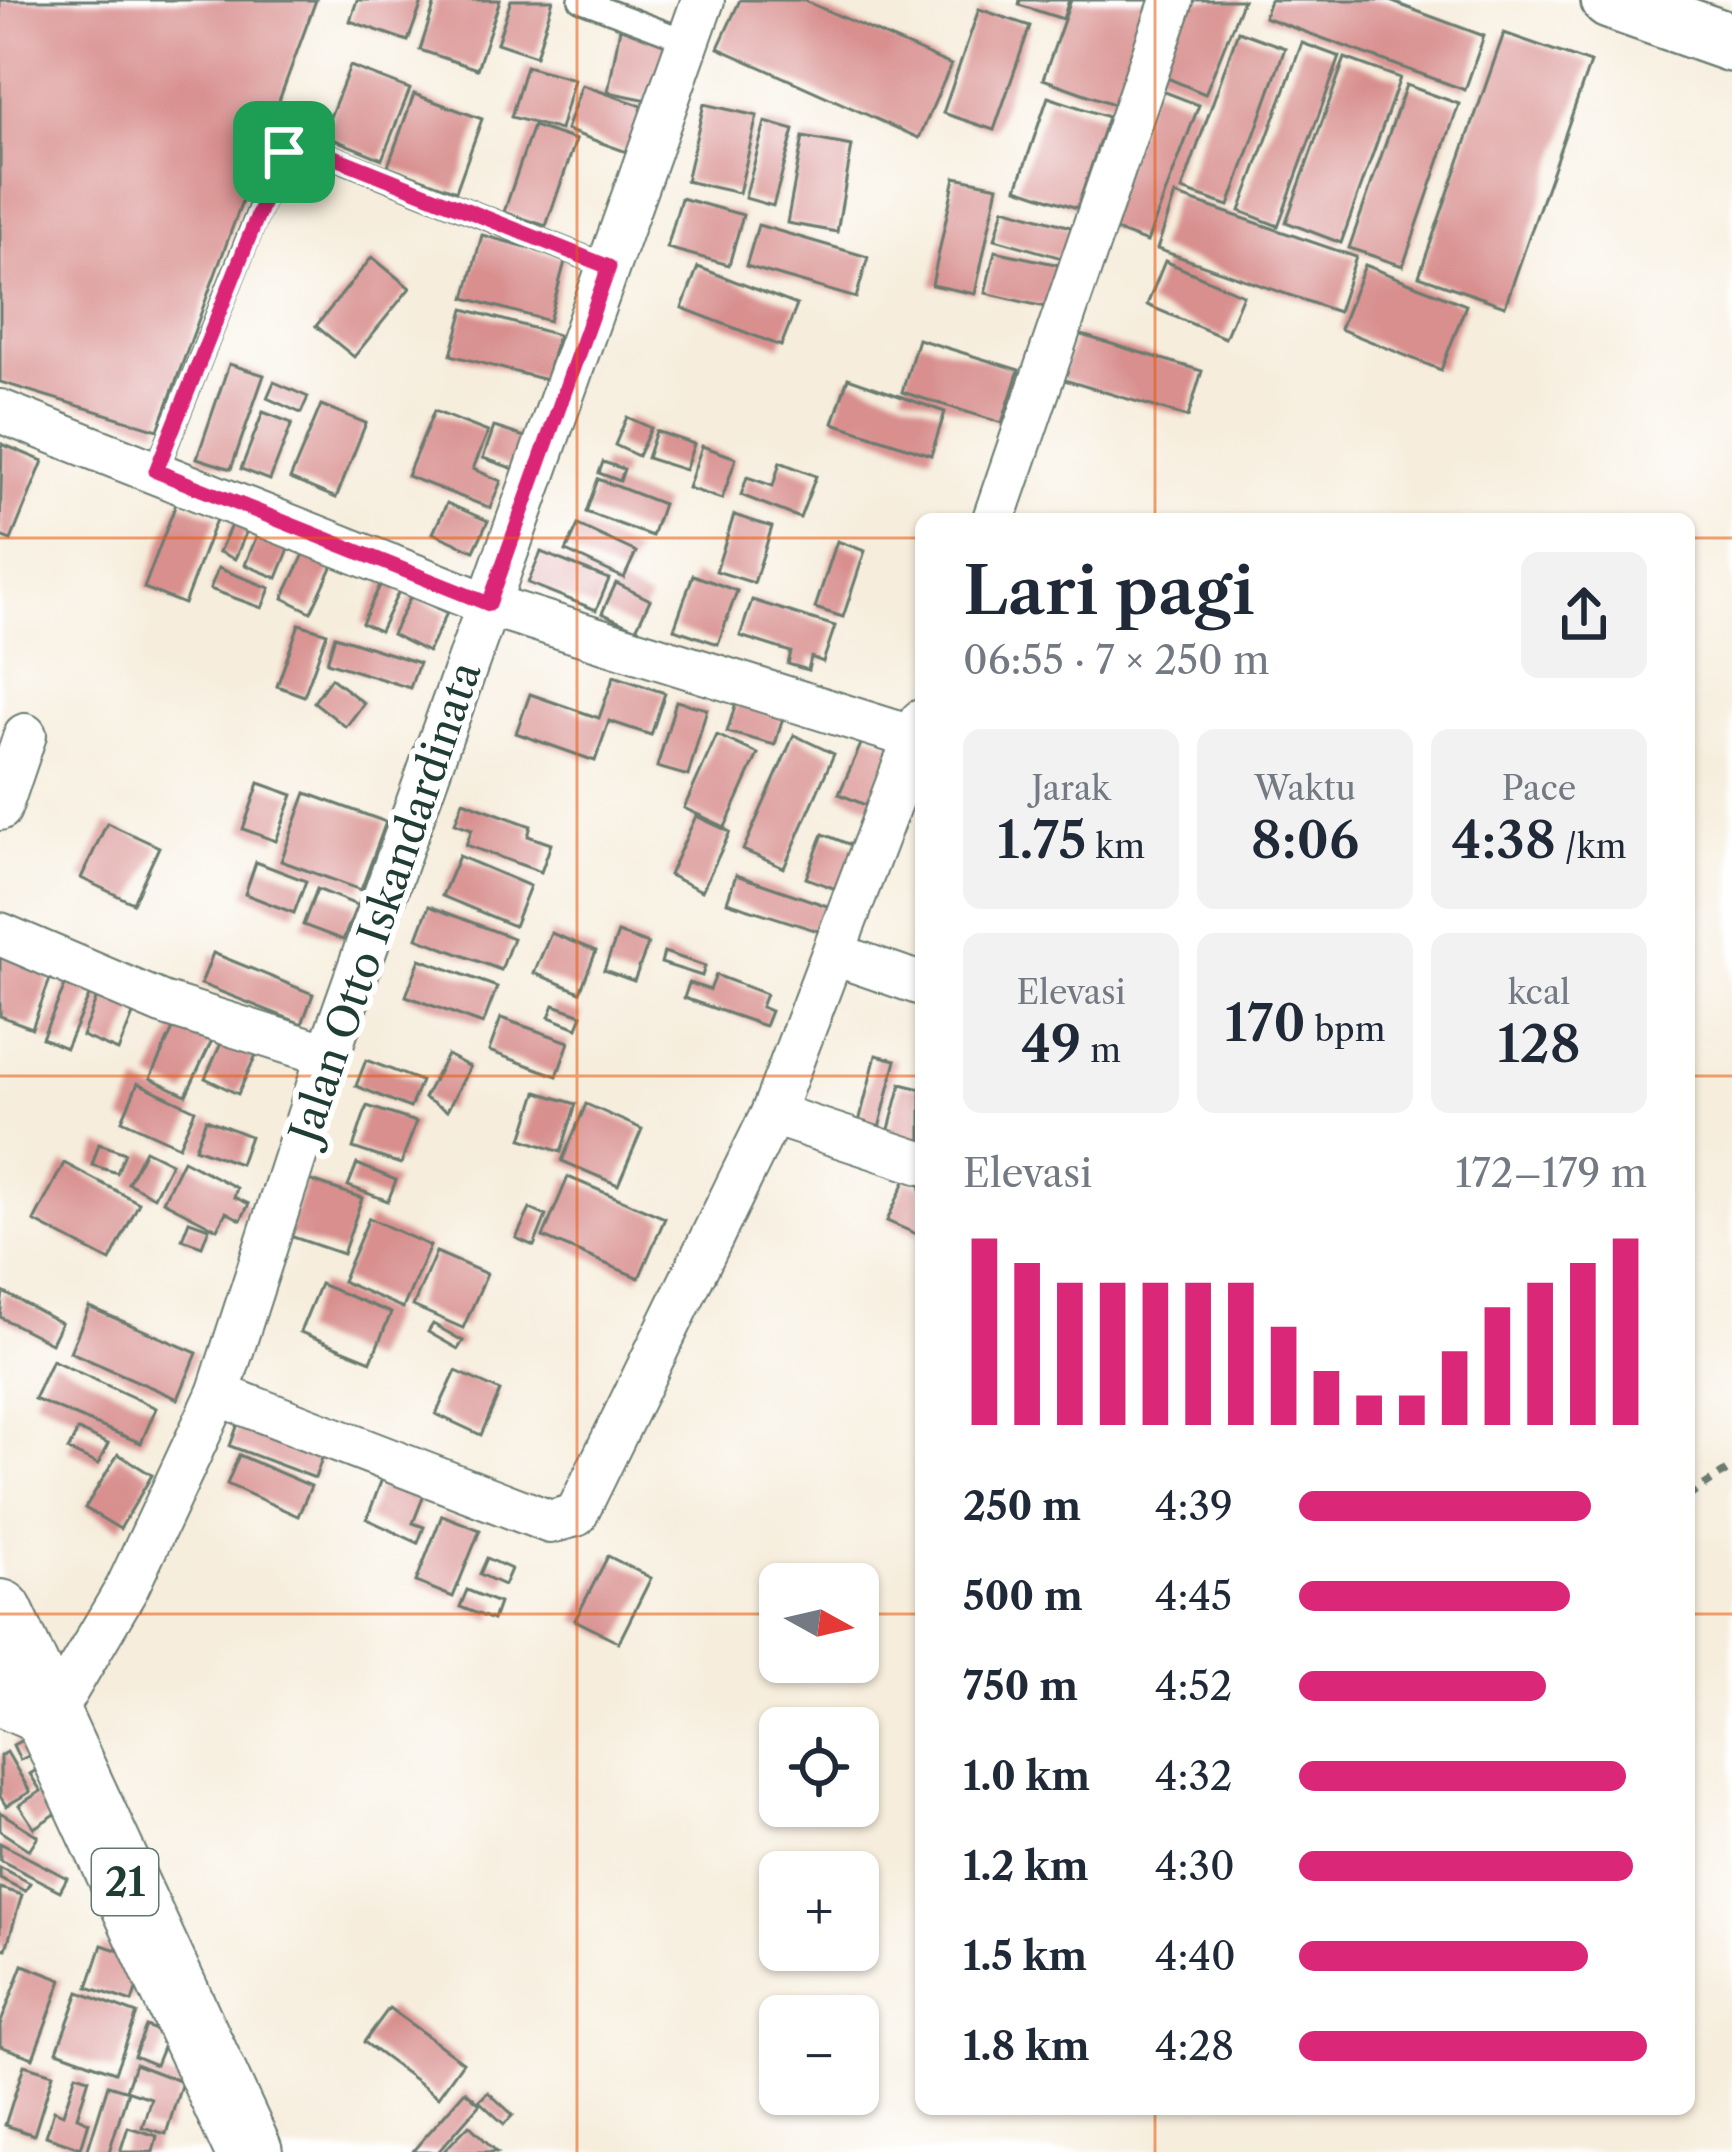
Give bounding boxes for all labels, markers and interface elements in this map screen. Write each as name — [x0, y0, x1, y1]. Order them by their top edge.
pin — [233, 101, 335, 203]
icon: arrive — [251, 119, 317, 185]
text: Lari pagi — [963, 550, 1255, 631]
button: share — [1521, 552, 1647, 678]
text: 06:55 · 7 × 250 m — [963, 636, 1270, 684]
street label: Jalan Otto Iskandardinata — [276, 654, 492, 1155]
text: Jarak — [1032, 768, 1110, 809]
text: Waktu — [1254, 768, 1356, 809]
text: Pace — [1502, 768, 1576, 809]
text: 1.75 — [997, 809, 1086, 871]
text: 8:06 — [1251, 809, 1359, 871]
text: 4:38 — [1452, 809, 1556, 871]
text: km — [1086, 826, 1145, 867]
text: /km — [1556, 826, 1626, 867]
text: Elevasi — [1016, 972, 1126, 1013]
text: kcal — [1508, 972, 1570, 1013]
text: 170 — [1225, 992, 1306, 1054]
text: bpm — [1306, 1009, 1385, 1050]
text: 49 — [1021, 1013, 1081, 1075]
text: 128 — [1497, 1013, 1581, 1075]
text: m — [1081, 1030, 1121, 1071]
text: Elevasi — [963, 1149, 1092, 1197]
text: 172–179 m — [1455, 1149, 1647, 1197]
text: 250 m — [963, 1482, 1081, 1530]
text: 4:39 — [1155, 1482, 1233, 1530]
north arrow — [759, 1563, 879, 1683]
map controls — [759, 1563, 879, 2115]
text: 500 m — [963, 1572, 1083, 1620]
text: 4:45 — [1155, 1572, 1232, 1620]
text: 750 m — [963, 1662, 1078, 1710]
text: 4:52 — [1155, 1662, 1232, 1710]
button: locate — [759, 1707, 879, 1827]
text: 1.0 km — [963, 1752, 1090, 1800]
text: 4:32 — [1155, 1752, 1232, 1800]
text: 1.2 km — [963, 1842, 1089, 1890]
text: 4:30 — [1155, 1842, 1235, 1890]
road number: 21 — [92, 1849, 158, 1915]
button: + — [759, 1851, 879, 1971]
text: 1.5 km — [963, 1932, 1087, 1980]
text: 4:40 — [1155, 1932, 1236, 1980]
button: − — [759, 1995, 879, 2115]
text: 1.8 km — [963, 2022, 1090, 2070]
text: 4:28 — [1155, 2022, 1234, 2070]

